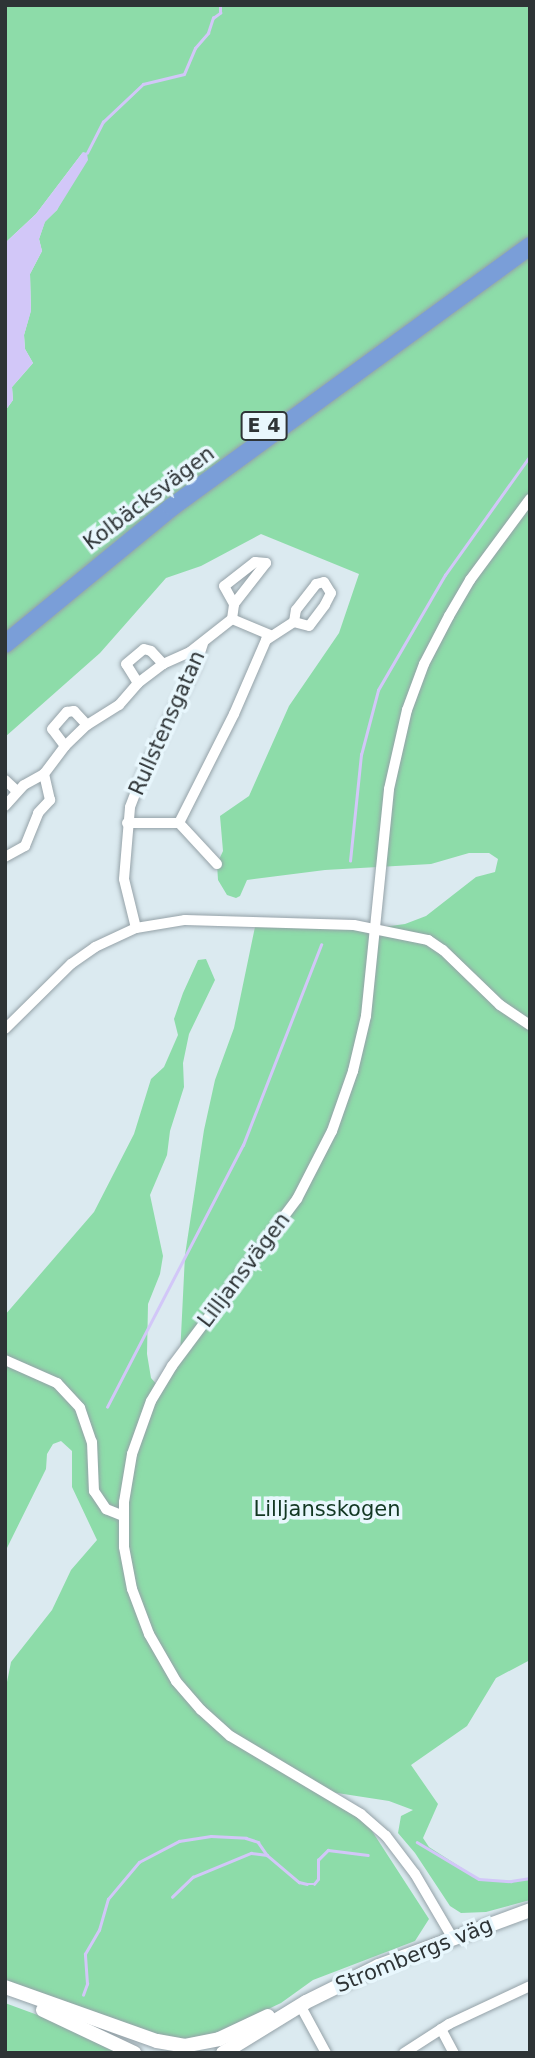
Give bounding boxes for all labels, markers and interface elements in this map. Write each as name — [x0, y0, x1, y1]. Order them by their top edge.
road number: E 4 — [240, 410, 288, 442]
street label: Kolbäcksvägen — [79, 441, 219, 555]
street label: Rullstensgatan — [124, 647, 210, 799]
street label: Lilljansvägen — [193, 1208, 295, 1332]
park label: Lilljansskogen — [254, 1496, 400, 1522]
street label: Strombergs väg — [332, 1912, 496, 1998]

